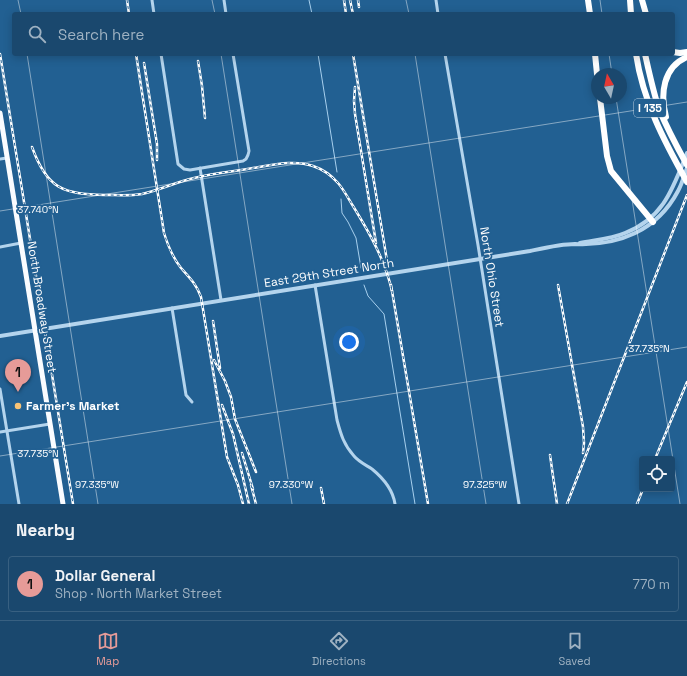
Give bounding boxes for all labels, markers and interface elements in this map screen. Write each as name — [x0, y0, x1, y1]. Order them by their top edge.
search box — [12, 12, 675, 56]
icon: search — [26, 23, 48, 45]
text: Search here — [58, 25, 144, 44]
north arrow — [591, 68, 627, 104]
road number: I 135 — [634, 99, 666, 117]
text: 37.740°N — [17, 203, 59, 216]
street label: North Ohio Street — [476, 226, 508, 328]
street label: North Broadway Street — [24, 240, 60, 374]
street label: East 29th Street North — [263, 255, 395, 291]
your location — [339, 332, 359, 352]
text: 37.735°N — [628, 342, 670, 355]
pin: 1 — [5, 359, 31, 392]
place label: Farmer's Market — [26, 398, 120, 414]
marker: Farmer's Market — [13, 401, 23, 411]
text: 37.735°N — [17, 447, 59, 460]
map controls — [639, 456, 675, 492]
button: locate — [639, 456, 675, 492]
text: 97.335°W — [75, 478, 119, 491]
text: 97.330°W — [269, 478, 313, 491]
text: 97.325°W — [463, 478, 507, 491]
text: Nearby — [16, 519, 75, 541]
text: Dollar General — [55, 566, 155, 585]
text: 1 — [27, 576, 33, 593]
text: 770 m — [633, 576, 670, 593]
text: Shop · North Market Street — [55, 585, 222, 602]
tab: Map — [96, 630, 119, 668]
tab: Directions — [312, 630, 366, 668]
tab: Saved — [559, 630, 591, 668]

